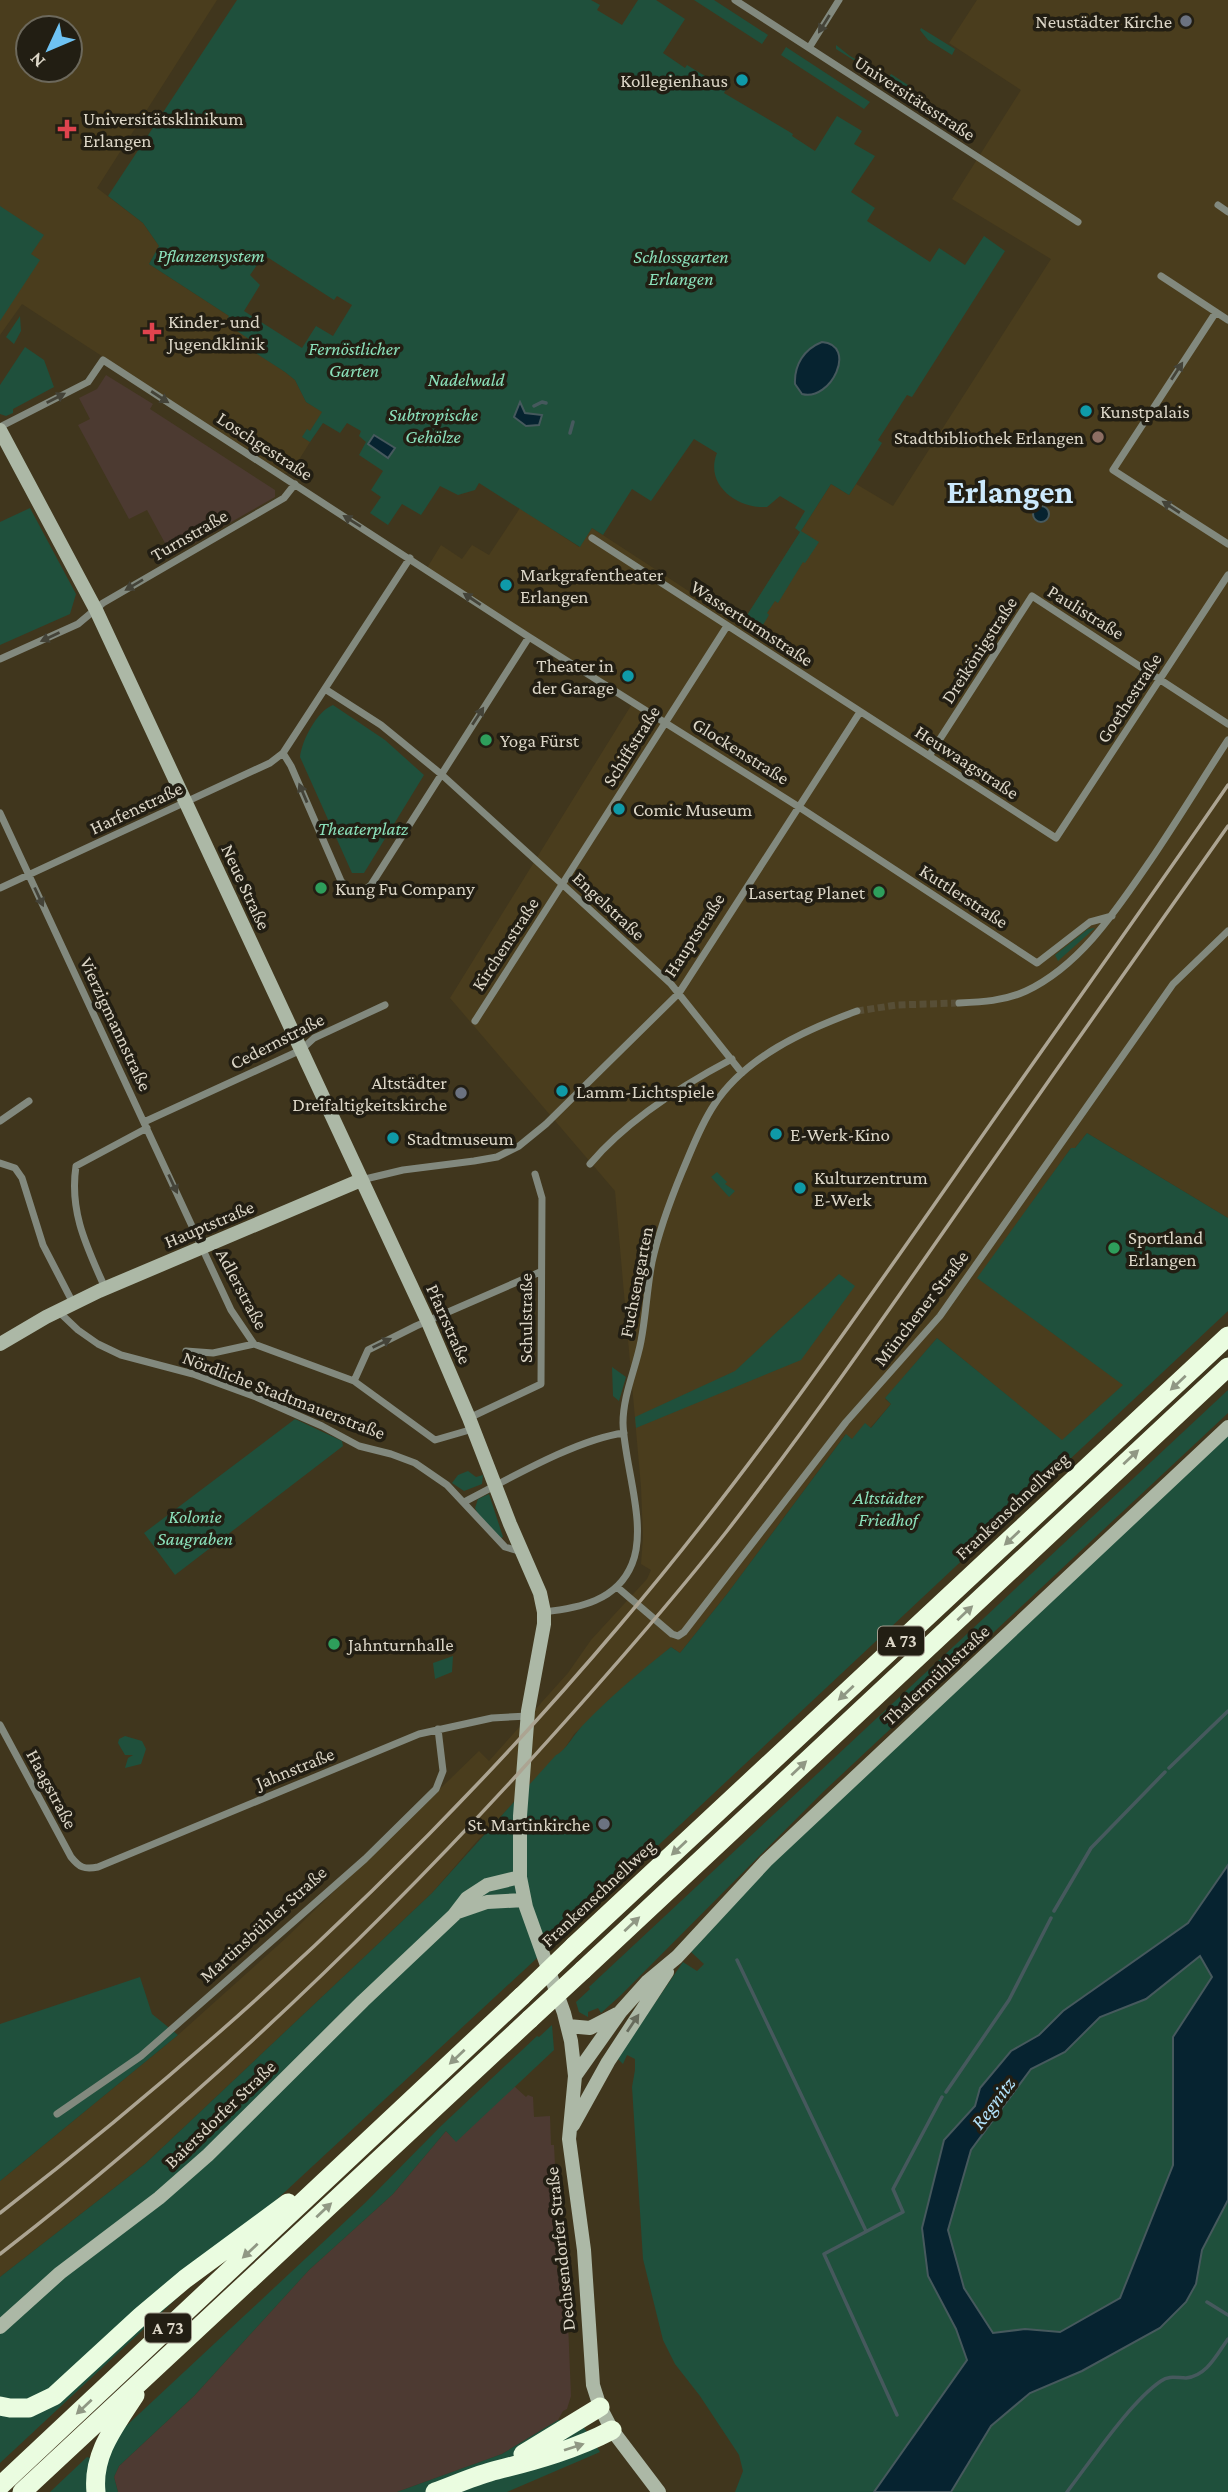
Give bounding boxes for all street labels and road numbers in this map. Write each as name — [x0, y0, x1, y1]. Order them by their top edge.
street label: Universitätsstraße — [851, 51, 979, 145]
street label: Loschgestraße — [213, 407, 317, 485]
street label: Turnstraße — [147, 505, 231, 565]
street label: Wasserturmstraße — [687, 576, 817, 670]
street label: Paulistraße — [1044, 580, 1128, 644]
street label: Dreikönigstraße — [937, 593, 1021, 707]
street label: Goethestraße — [1092, 649, 1166, 747]
street label: Schiffstraße — [598, 702, 664, 790]
street label: Glockenstraße — [689, 713, 793, 789]
street label: Heuwaagstraße — [911, 721, 1023, 803]
street label: Harfenstraße — [86, 777, 186, 839]
street label: Neue Straße — [217, 841, 275, 933]
street label: Kuttlerstraße — [916, 860, 1012, 932]
street label: Engelstraße — [569, 867, 649, 945]
street label: Hauptstraße — [659, 889, 729, 981]
street label: Kirchenstraße — [467, 894, 543, 994]
street label: Vierzigmannstraße — [76, 954, 156, 1094]
street label: Cedernstraße — [227, 1008, 327, 1074]
street label: Hauptstraße — [161, 1196, 257, 1252]
street label: Fuchsengarten — [615, 1225, 657, 1339]
street label: Adlerstraße — [212, 1245, 272, 1333]
street label: Münchener Straße — [869, 1246, 973, 1370]
street label: Schulstraße — [515, 1273, 536, 1363]
street label: Pfarrstraße — [422, 1281, 476, 1367]
street label: Nördliche Stadtmauerstraße — [180, 1347, 388, 1443]
street label: Frankenschnellweg — [951, 1448, 1073, 1564]
street label: Thalermühlstraße — [878, 1620, 994, 1730]
road number: A 73 — [878, 1626, 924, 1656]
street label: Jahnstraße — [251, 1743, 337, 1794]
street label: Haagstraße — [22, 1746, 82, 1832]
street label: Frankenschnellweg — [537, 1835, 659, 1951]
street label: Martinsbühler Straße — [195, 1862, 331, 1986]
street label: Baiersdorfer Straße — [160, 2056, 280, 2172]
street label: Dechsendorfer Straße — [541, 2166, 579, 2332]
road number: A 73 — [145, 2314, 191, 2342]

